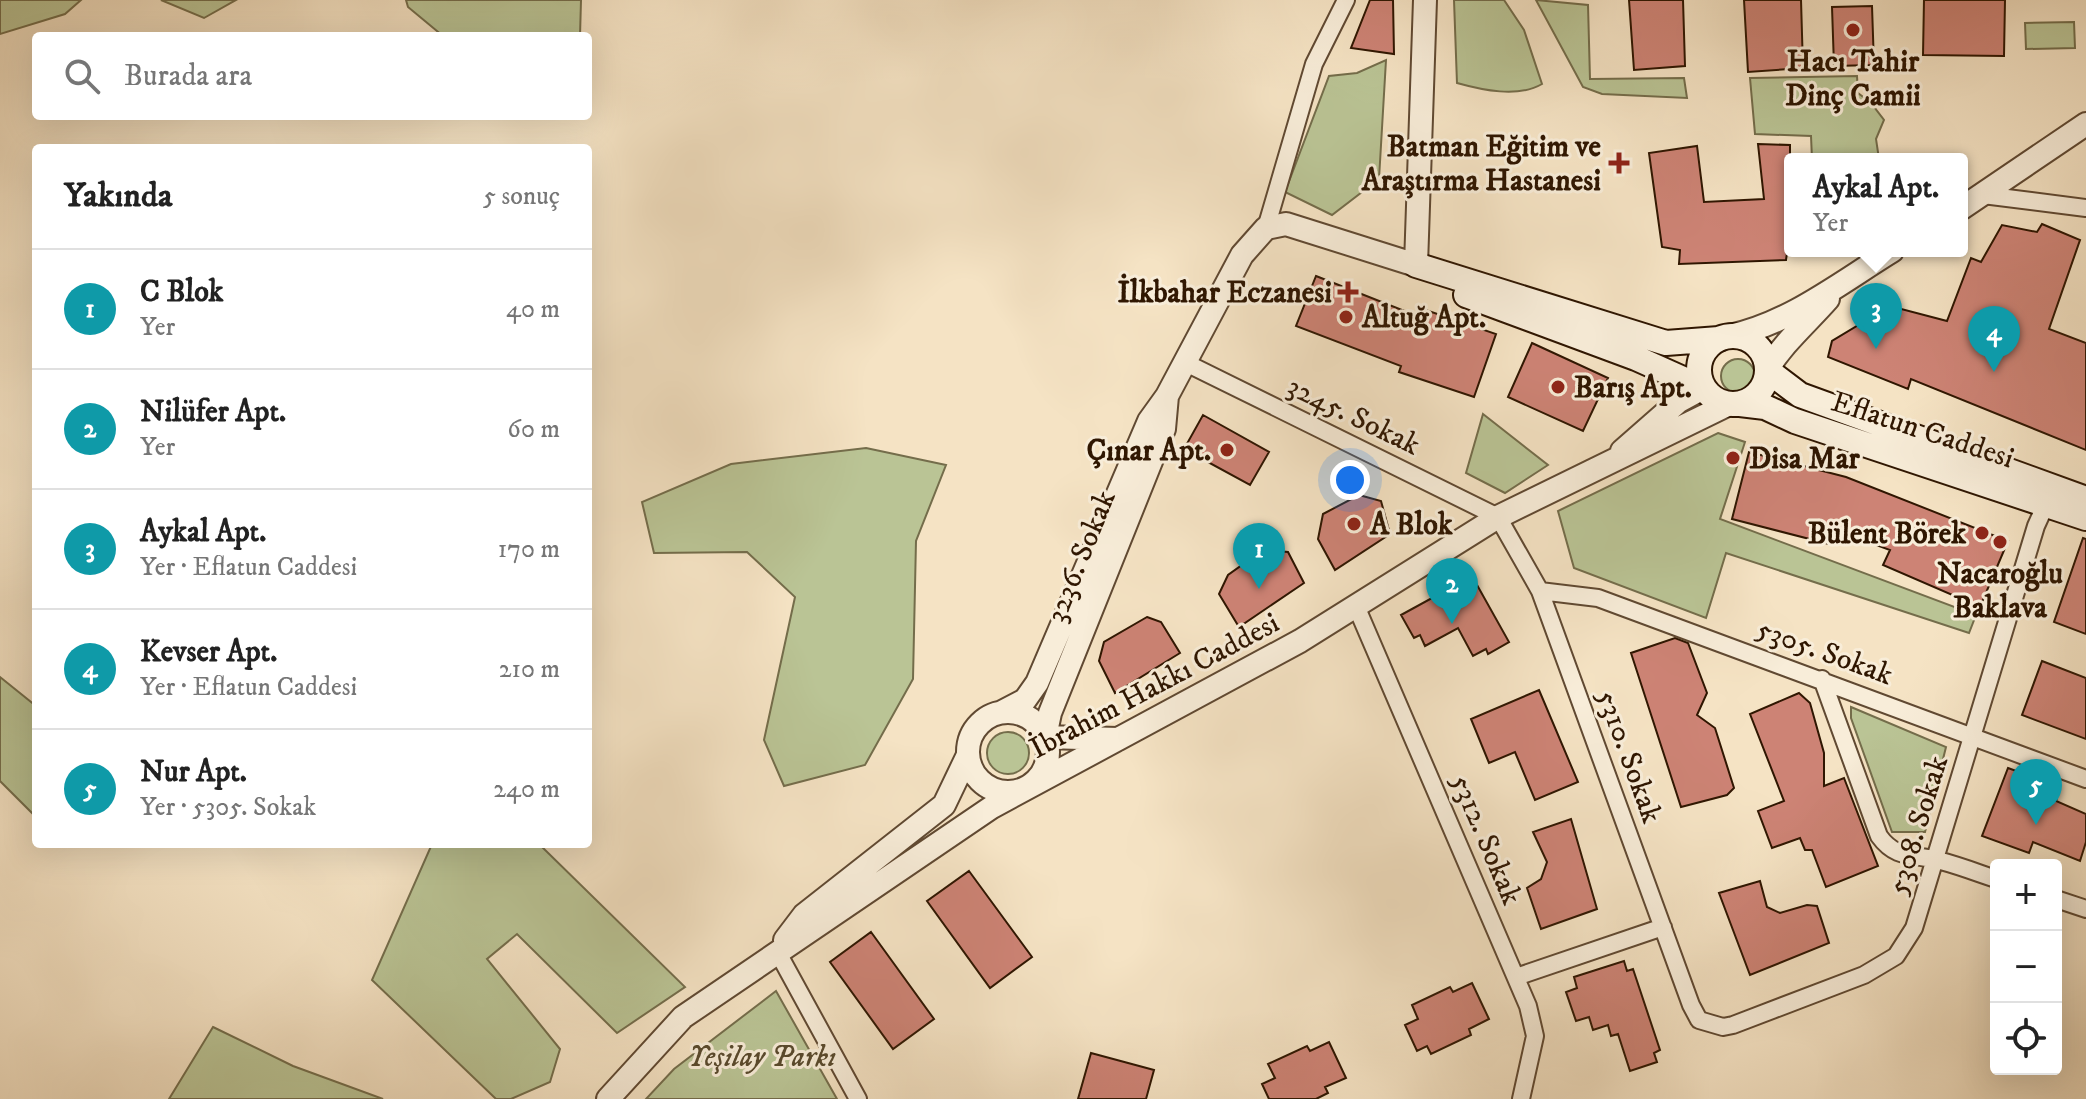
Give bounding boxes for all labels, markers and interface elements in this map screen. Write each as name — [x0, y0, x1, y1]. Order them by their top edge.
marker: Hacı Tahir Dinç Camii — [1844, 21, 1862, 39]
search box — [32, 32, 592, 120]
place label: Hacı Tahir Dinç Camii — [1785, 44, 1921, 115]
icon: search — [60, 54, 104, 98]
text: Burada ara — [124, 58, 252, 95]
place label: Batman Eğitim ve Araştırma Hastanesi — [1361, 129, 1602, 200]
marker: Batman Eğitim ve Araştırma Hastanesi — [1608, 152, 1630, 174]
popup — [1784, 153, 1968, 257]
text: Aykal Apt. — [1813, 170, 1939, 207]
text: Yakında — [64, 175, 172, 217]
text: 5 sonuç — [483, 180, 560, 213]
text: Yer — [1813, 207, 1848, 240]
place label: İlkbahar Eczanesi — [1117, 273, 1332, 312]
text: C Blok — [140, 274, 223, 311]
marker: İlkbahar Eczanesi — [1339, 283, 1357, 301]
pin: 3 — [1850, 283, 1902, 349]
text: 1 — [85, 293, 95, 326]
text: 40 m — [506, 293, 560, 326]
place label: Altuğ Apt. — [1361, 300, 1486, 337]
pin: 4 — [1968, 306, 2020, 372]
marker: Altuğ Apt. — [1337, 308, 1355, 326]
text: Yer — [140, 311, 175, 344]
street label: 3245. Sokak — [1281, 368, 1426, 464]
place label: Barış Apt. — [1574, 370, 1692, 407]
marker: Barış Apt. — [1549, 378, 1567, 396]
street label: Eflatun Caddesi — [1826, 383, 2019, 477]
text: Nilüfer Apt. — [140, 394, 286, 431]
text: 2 — [84, 413, 96, 446]
text: 60 m — [507, 413, 560, 446]
text: Yer — [140, 431, 175, 464]
place label: Çınar Apt. — [1086, 433, 1211, 470]
marker: Çınar Apt. — [1218, 441, 1236, 459]
place label: Disa Mar — [1749, 441, 1860, 478]
marker: Disa Mar — [1724, 449, 1742, 467]
your location — [1330, 460, 1370, 500]
street label: 3236. Sokak — [1038, 485, 1125, 628]
place label: A Blok — [1369, 507, 1454, 544]
text: Aykal Apt. — [140, 514, 266, 551]
marker: A Blok — [1345, 515, 1363, 533]
place label: Bülent Börek — [1808, 516, 1967, 553]
pin: 1 — [1233, 523, 1285, 589]
marker: Bülent Börek — [1973, 524, 1991, 542]
text: 3 — [85, 533, 95, 566]
text: 170 m — [498, 533, 560, 566]
marker: Nacaroğlu Baklava — [1991, 533, 2009, 551]
text: Yer · Eflatun Caddesi — [140, 551, 357, 584]
place label: Nacaroğlu Baklava — [1937, 556, 2063, 627]
pin: 2 — [1426, 558, 1478, 624]
street label: İbrahim Hakkı Caddesi — [1023, 604, 1286, 768]
street label: 5305. Sokak — [1751, 611, 1898, 694]
text: Kevser Apt. — [140, 634, 277, 671]
text: 4 — [83, 653, 97, 686]
text: 210 m — [499, 653, 560, 686]
text: Yer · Eflatun Caddesi — [140, 671, 357, 704]
street label: 5310. Sokak — [1587, 685, 1670, 828]
street label: 5308. Sokak — [1880, 751, 1957, 899]
text: Nur Apt. — [140, 754, 247, 791]
pin: 5 — [2010, 759, 2062, 825]
street label: 5312. Sokak — [1442, 769, 1530, 911]
text: 5 — [84, 773, 96, 806]
text: 240 m — [493, 773, 560, 806]
text: Yer · 5305. Sokak — [140, 791, 316, 824]
map controls — [1990, 859, 2062, 1075]
button: + — [1990, 859, 2062, 931]
button: − — [1990, 931, 2062, 1003]
button: locate — [1990, 1003, 2062, 1075]
park label: Yeşilay Parkı — [688, 1039, 836, 1076]

